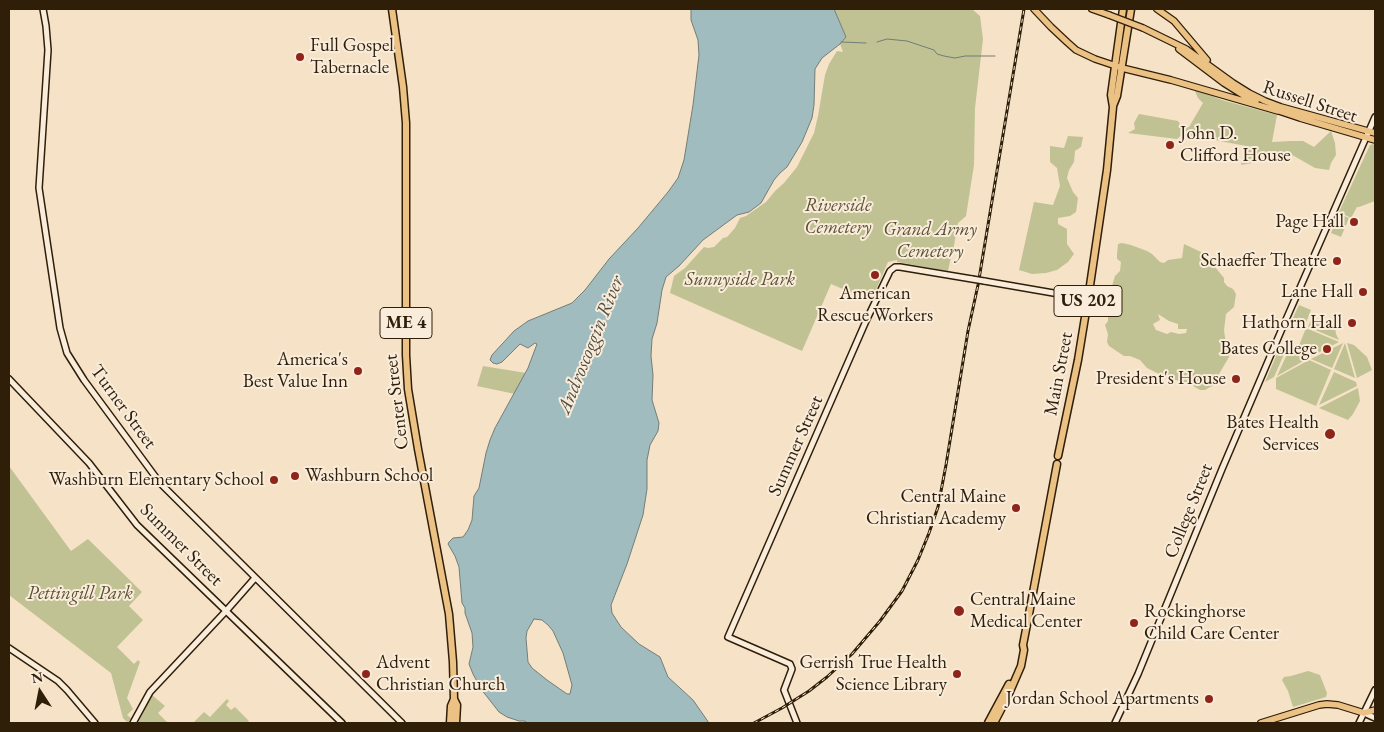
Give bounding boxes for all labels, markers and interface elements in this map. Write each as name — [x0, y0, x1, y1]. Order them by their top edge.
place label: Full Gospel Tabernacle — [310, 35, 394, 79]
marker: Full Gospel Tabernacle — [294, 51, 306, 63]
street label: Russell Street — [1260, 76, 1360, 128]
place label: John D. Clifford House — [1180, 123, 1291, 167]
marker: John D. Clifford House — [1164, 139, 1176, 151]
park label: Riverside Cemetery — [805, 195, 871, 239]
place label: Page Hall — [1275, 211, 1344, 233]
marker: Page Hall — [1348, 216, 1360, 228]
park label: Grand Army Cemetery — [883, 219, 977, 263]
place label: Schaeffer Theatre — [1200, 250, 1327, 272]
marker: Schaeffer Theatre — [1331, 255, 1343, 267]
park label: Sunnyside Park — [685, 269, 795, 291]
marker: American Rescue Workers — [869, 269, 881, 281]
water label: Androscoggin River — [552, 272, 630, 418]
place label: Lane Hall — [1281, 281, 1353, 303]
place label: American Rescue Workers — [817, 283, 933, 327]
road number: US 202 — [1054, 286, 1122, 316]
marker: Lane Hall — [1357, 286, 1369, 298]
road number: ME 4 — [380, 307, 432, 338]
place label: Hathorn Hall — [1242, 312, 1342, 334]
marker: Hathorn Hall — [1346, 317, 1358, 329]
street label: Main Street — [1040, 330, 1078, 418]
place label: Bates College — [1220, 338, 1317, 360]
marker: Bates College — [1321, 343, 1333, 355]
place label: America's Best Value Inn — [243, 349, 348, 393]
street label: Center Street — [380, 353, 414, 451]
street label: Turner Street — [85, 360, 161, 454]
marker: America's Best Value Inn — [352, 365, 364, 377]
place label: President's House — [1096, 368, 1226, 390]
marker: President's House — [1230, 373, 1242, 385]
street label: Summer Street — [764, 392, 828, 500]
place label: Bates Health Services — [1226, 412, 1319, 456]
marker: Bates Health Services — [1323, 427, 1337, 441]
street label: College Street — [1160, 460, 1218, 562]
place label: Washburn School — [305, 465, 433, 487]
place label: Washburn Elementary School — [49, 469, 264, 491]
marker: Washburn School — [289, 470, 301, 482]
marker: Washburn Elementary School — [268, 474, 280, 486]
place label: Central Maine Christian Academy — [866, 486, 1006, 530]
street label: Summer Street — [135, 499, 227, 591]
marker: Central Maine Christian Academy — [1010, 502, 1022, 514]
park label: Pettingill Park — [27, 583, 133, 605]
place label: Central Maine Medical Center — [970, 589, 1082, 633]
place label: Rockinghorse Child Care Center — [1144, 601, 1279, 645]
marker: Central Maine Medical Center — [952, 604, 966, 618]
marker: Rockinghorse Child Care Center — [1128, 617, 1140, 629]
place label: Advent Christian Church — [376, 652, 506, 696]
place label: Gerrish True Health Science Library — [800, 652, 947, 696]
north arrow — [15, 667, 65, 717]
text: N — [30, 667, 44, 687]
marker: Advent Christian Church — [360, 668, 372, 680]
marker: Gerrish True Health Science Library — [951, 668, 963, 680]
place label: Jordan School Apartments — [1006, 688, 1199, 710]
marker: Jordan School Apartments — [1203, 693, 1215, 705]

